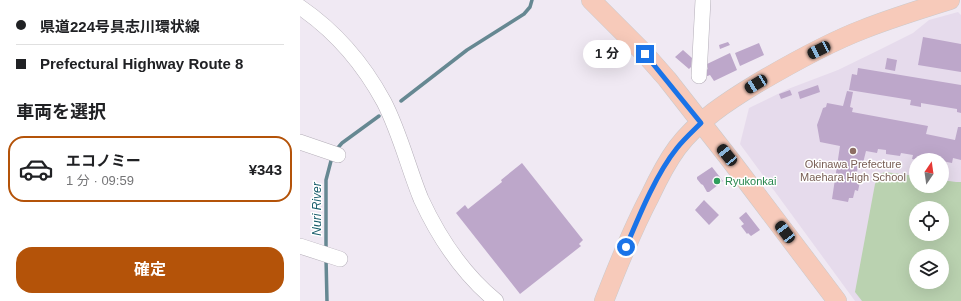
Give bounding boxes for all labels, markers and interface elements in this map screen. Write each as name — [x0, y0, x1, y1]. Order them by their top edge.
text: 県道224号具志川環状線 — [40, 18, 200, 35]
car — [806, 39, 832, 61]
callout: 1 分 — [583, 40, 631, 68]
route end — [636, 45, 654, 63]
text: 1 分 — [595, 46, 619, 61]
text: Prefectural Highway Route 8 — [40, 55, 243, 72]
car — [743, 73, 769, 95]
text: 車両を選択 — [16, 102, 106, 122]
car — [715, 142, 739, 168]
marker: Okinawa Prefecture Maehara High School — [848, 146, 858, 156]
icon: car — [18, 151, 54, 187]
text: エコノミー — [66, 152, 141, 169]
north arrow — [909, 153, 949, 193]
map controls — [909, 153, 949, 289]
place label: Okinawa Prefecture Maehara High School — [800, 158, 906, 183]
text: ¥343 — [249, 161, 282, 178]
text: 1 分 · 09:59 — [66, 173, 134, 188]
place label: Ryukonkai — [725, 175, 776, 187]
marker: Ryukonkai — [712, 176, 722, 186]
water label: Nuri River — [310, 181, 324, 236]
button: locate — [909, 201, 949, 241]
car — [773, 219, 797, 245]
route start — [617, 238, 635, 256]
button: 確定 — [16, 247, 284, 293]
button: layers — [909, 249, 949, 289]

